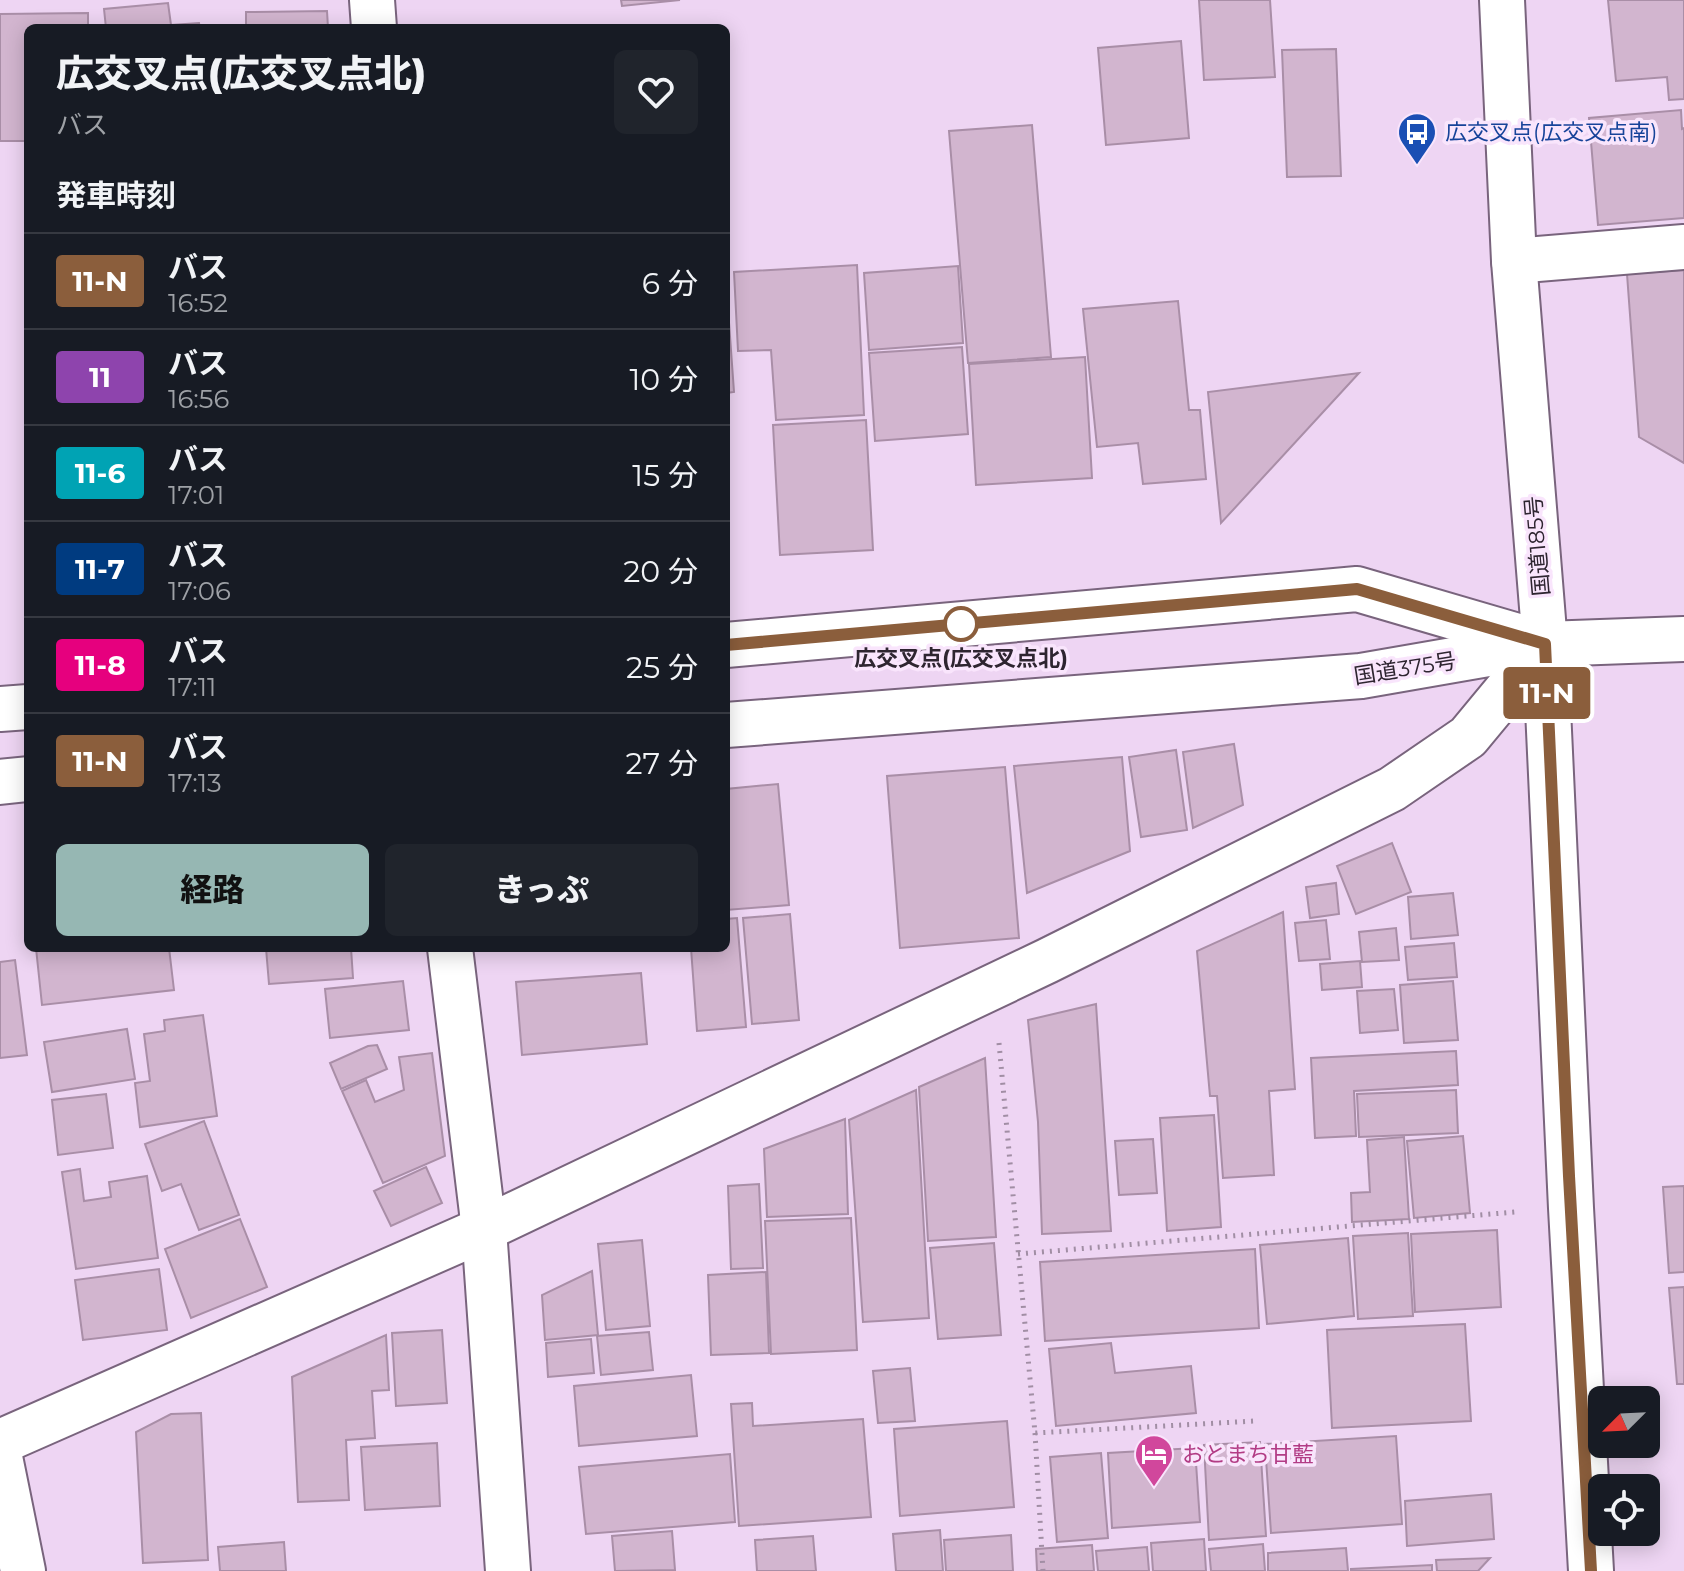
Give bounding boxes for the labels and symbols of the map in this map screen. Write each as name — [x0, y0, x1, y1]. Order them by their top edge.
bus stop icon: 広交叉点(広交叉点南) — [1396, 111, 1438, 166]
place label: 広交叉点(広交叉点南) — [1445, 119, 1657, 146]
street label: 国道185号 — [1520, 495, 1555, 597]
marker: 広交叉点(広交叉点北) — [944, 607, 978, 641]
place label: 広交叉点(広交叉点北) — [854, 645, 1068, 672]
street label: 国道375号 — [1352, 647, 1458, 690]
line badge: 11-N — [1491, 667, 1603, 719]
north arrow — [1588, 1386, 1660, 1458]
hotel icon: おとまち甘藍 — [1133, 1433, 1175, 1488]
place label: おとまち甘藍 — [1182, 1441, 1314, 1468]

